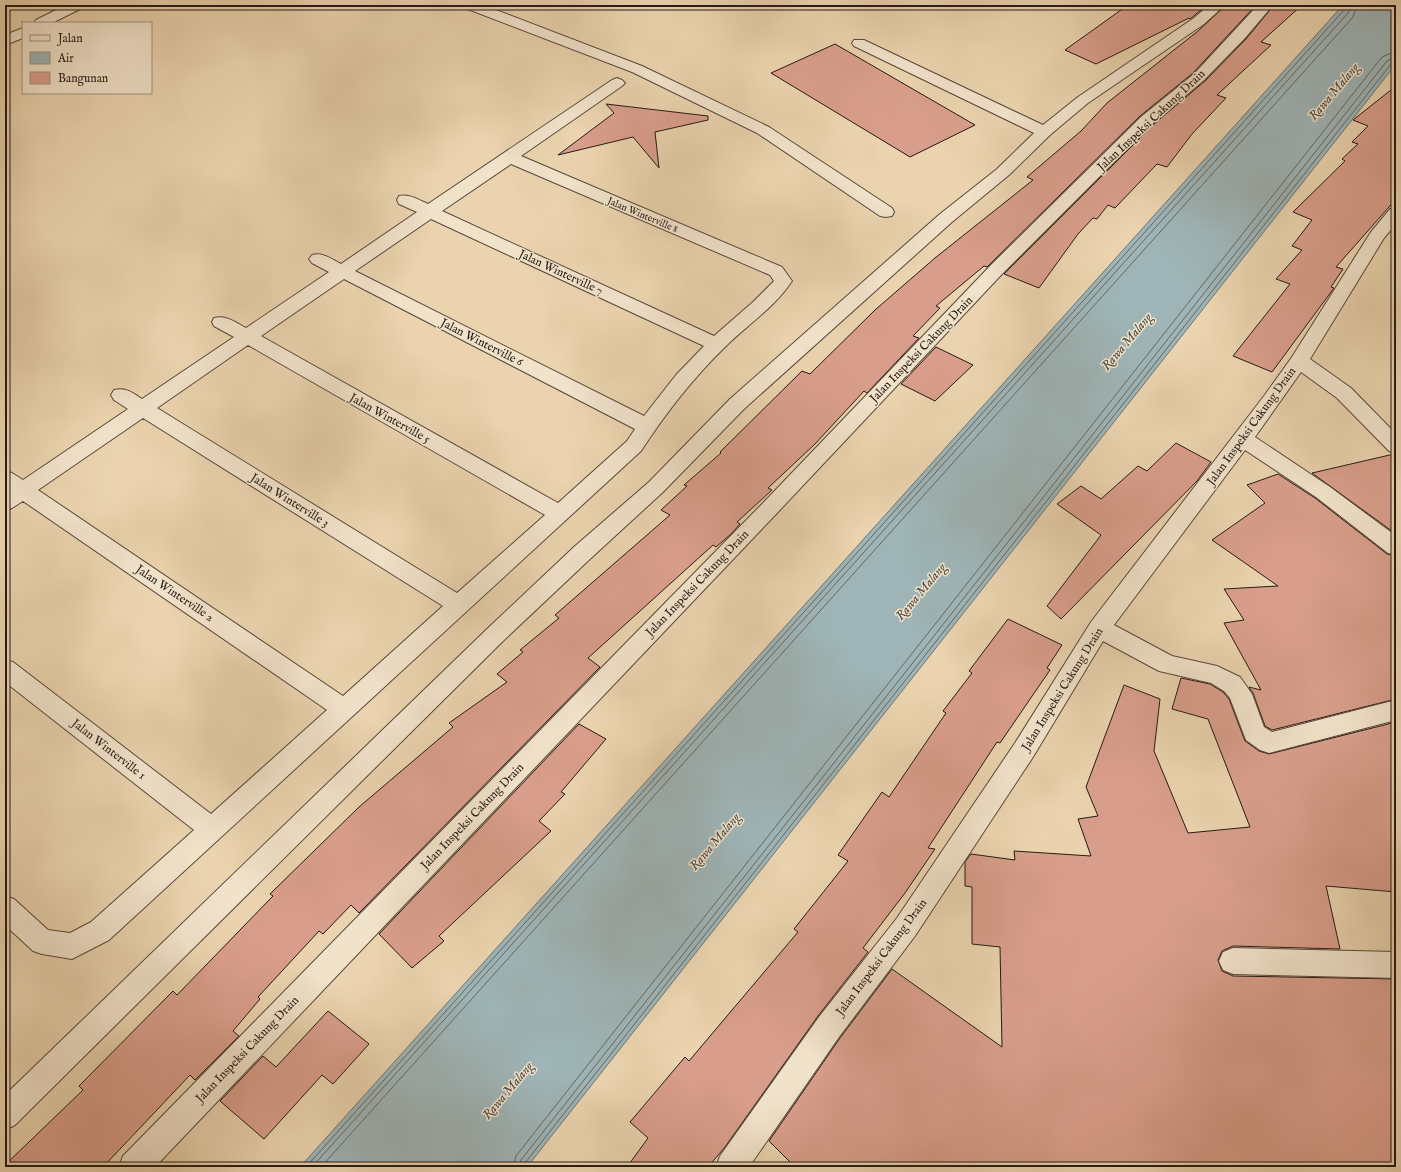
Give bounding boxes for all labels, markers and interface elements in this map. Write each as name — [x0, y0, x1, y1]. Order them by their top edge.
legend — [22, 22, 152, 94]
text: Jalan — [56, 31, 83, 47]
text: Air — [57, 51, 74, 66]
water label: Rawa Malang — [1305, 59, 1365, 125]
street label: Jalan Inspeksi Cakung Drain — [1093, 66, 1210, 176]
text: Bangunan — [58, 71, 109, 86]
street label: Jalan Winterville 8 — [604, 194, 680, 236]
street label: Jalan Winterville 7 — [514, 246, 605, 299]
street label: Jalan Inspeksi Cakung Drain — [865, 293, 977, 408]
water label: Rawa Malang — [1098, 309, 1158, 375]
street label: Jalan Winterville 6 — [436, 314, 526, 371]
street label: Jalan Inspeksi Cakung Drain — [1202, 364, 1300, 490]
street label: Jalan Winterville 5 — [345, 389, 433, 448]
street label: Jalan Winterville 3 — [245, 469, 332, 531]
street label: Jalan Inspeksi Cakung Drain — [641, 527, 753, 642]
water label: Rawa Malang — [892, 559, 952, 625]
street label: Jalan Winterville 2 — [131, 561, 217, 626]
street label: Jalan Inspeksi Cakung Drain — [1017, 624, 1108, 756]
street label: Jalan Winterville 1 — [66, 715, 149, 784]
street label: Jalan Inspeksi Cakung Drain — [416, 760, 528, 875]
water label: Rawa Malang — [686, 809, 746, 875]
street label: Jalan Inspeksi Cakung Drain — [831, 895, 931, 1021]
street label: Jalan Inspeksi Cakung Drain — [191, 993, 303, 1108]
water label: Rawa Malang — [479, 1058, 539, 1124]

